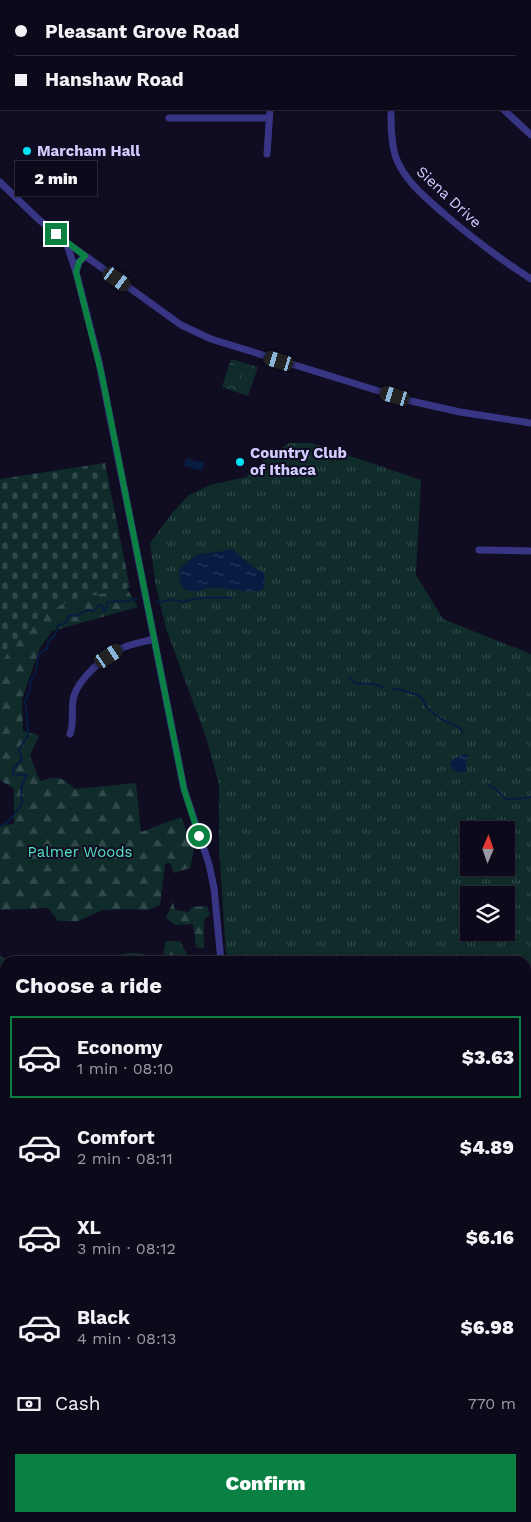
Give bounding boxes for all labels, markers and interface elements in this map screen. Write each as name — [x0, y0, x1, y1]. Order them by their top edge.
text: Pleasant Grove Road — [45, 20, 240, 43]
text: Hanshaw Road — [45, 68, 184, 91]
place label: Marcham Hall — [37, 142, 140, 160]
marker: Marcham Hall — [21, 145, 33, 157]
callout: 2 min — [15, 162, 97, 196]
street label: Siena Drive — [413, 162, 485, 232]
text: 2 min — [34, 169, 78, 188]
route end — [45, 223, 67, 245]
car — [100, 264, 133, 294]
car — [262, 349, 295, 373]
car — [378, 384, 411, 408]
place label: Country Club of Ithaca — [250, 444, 347, 479]
marker: Country Club of Ithaca — [234, 456, 246, 468]
car — [92, 641, 125, 671]
north arrow — [460, 821, 515, 876]
map controls — [460, 821, 515, 941]
route start — [188, 825, 210, 847]
park label: Palmer Woods — [28, 843, 133, 861]
button: layers — [460, 886, 515, 941]
text: Choose a ride — [15, 973, 162, 998]
icon: car — [17, 1035, 62, 1080]
text: Economy — [77, 1036, 162, 1059]
text: $3.63 — [462, 1046, 514, 1069]
text: 1 min · 08:10 — [77, 1059, 173, 1078]
icon: car — [17, 1125, 62, 1170]
text: Comfort — [77, 1126, 155, 1149]
text: $4.89 — [460, 1136, 514, 1159]
text: 2 min · 08:11 — [77, 1149, 173, 1168]
icon: car — [17, 1215, 62, 1260]
text: XL — [77, 1216, 101, 1239]
text: $6.16 — [466, 1226, 514, 1249]
text: 3 min · 08:12 — [77, 1239, 176, 1258]
icon: car — [17, 1305, 62, 1350]
text: Black — [77, 1306, 130, 1329]
text: $6.98 — [461, 1316, 514, 1339]
text: 4 min · 08:13 — [77, 1329, 176, 1348]
icon: cash — [15, 1390, 43, 1418]
text: Cash — [55, 1392, 101, 1415]
text: 770 m — [468, 1394, 516, 1413]
button: Confirm — [15, 1454, 516, 1512]

